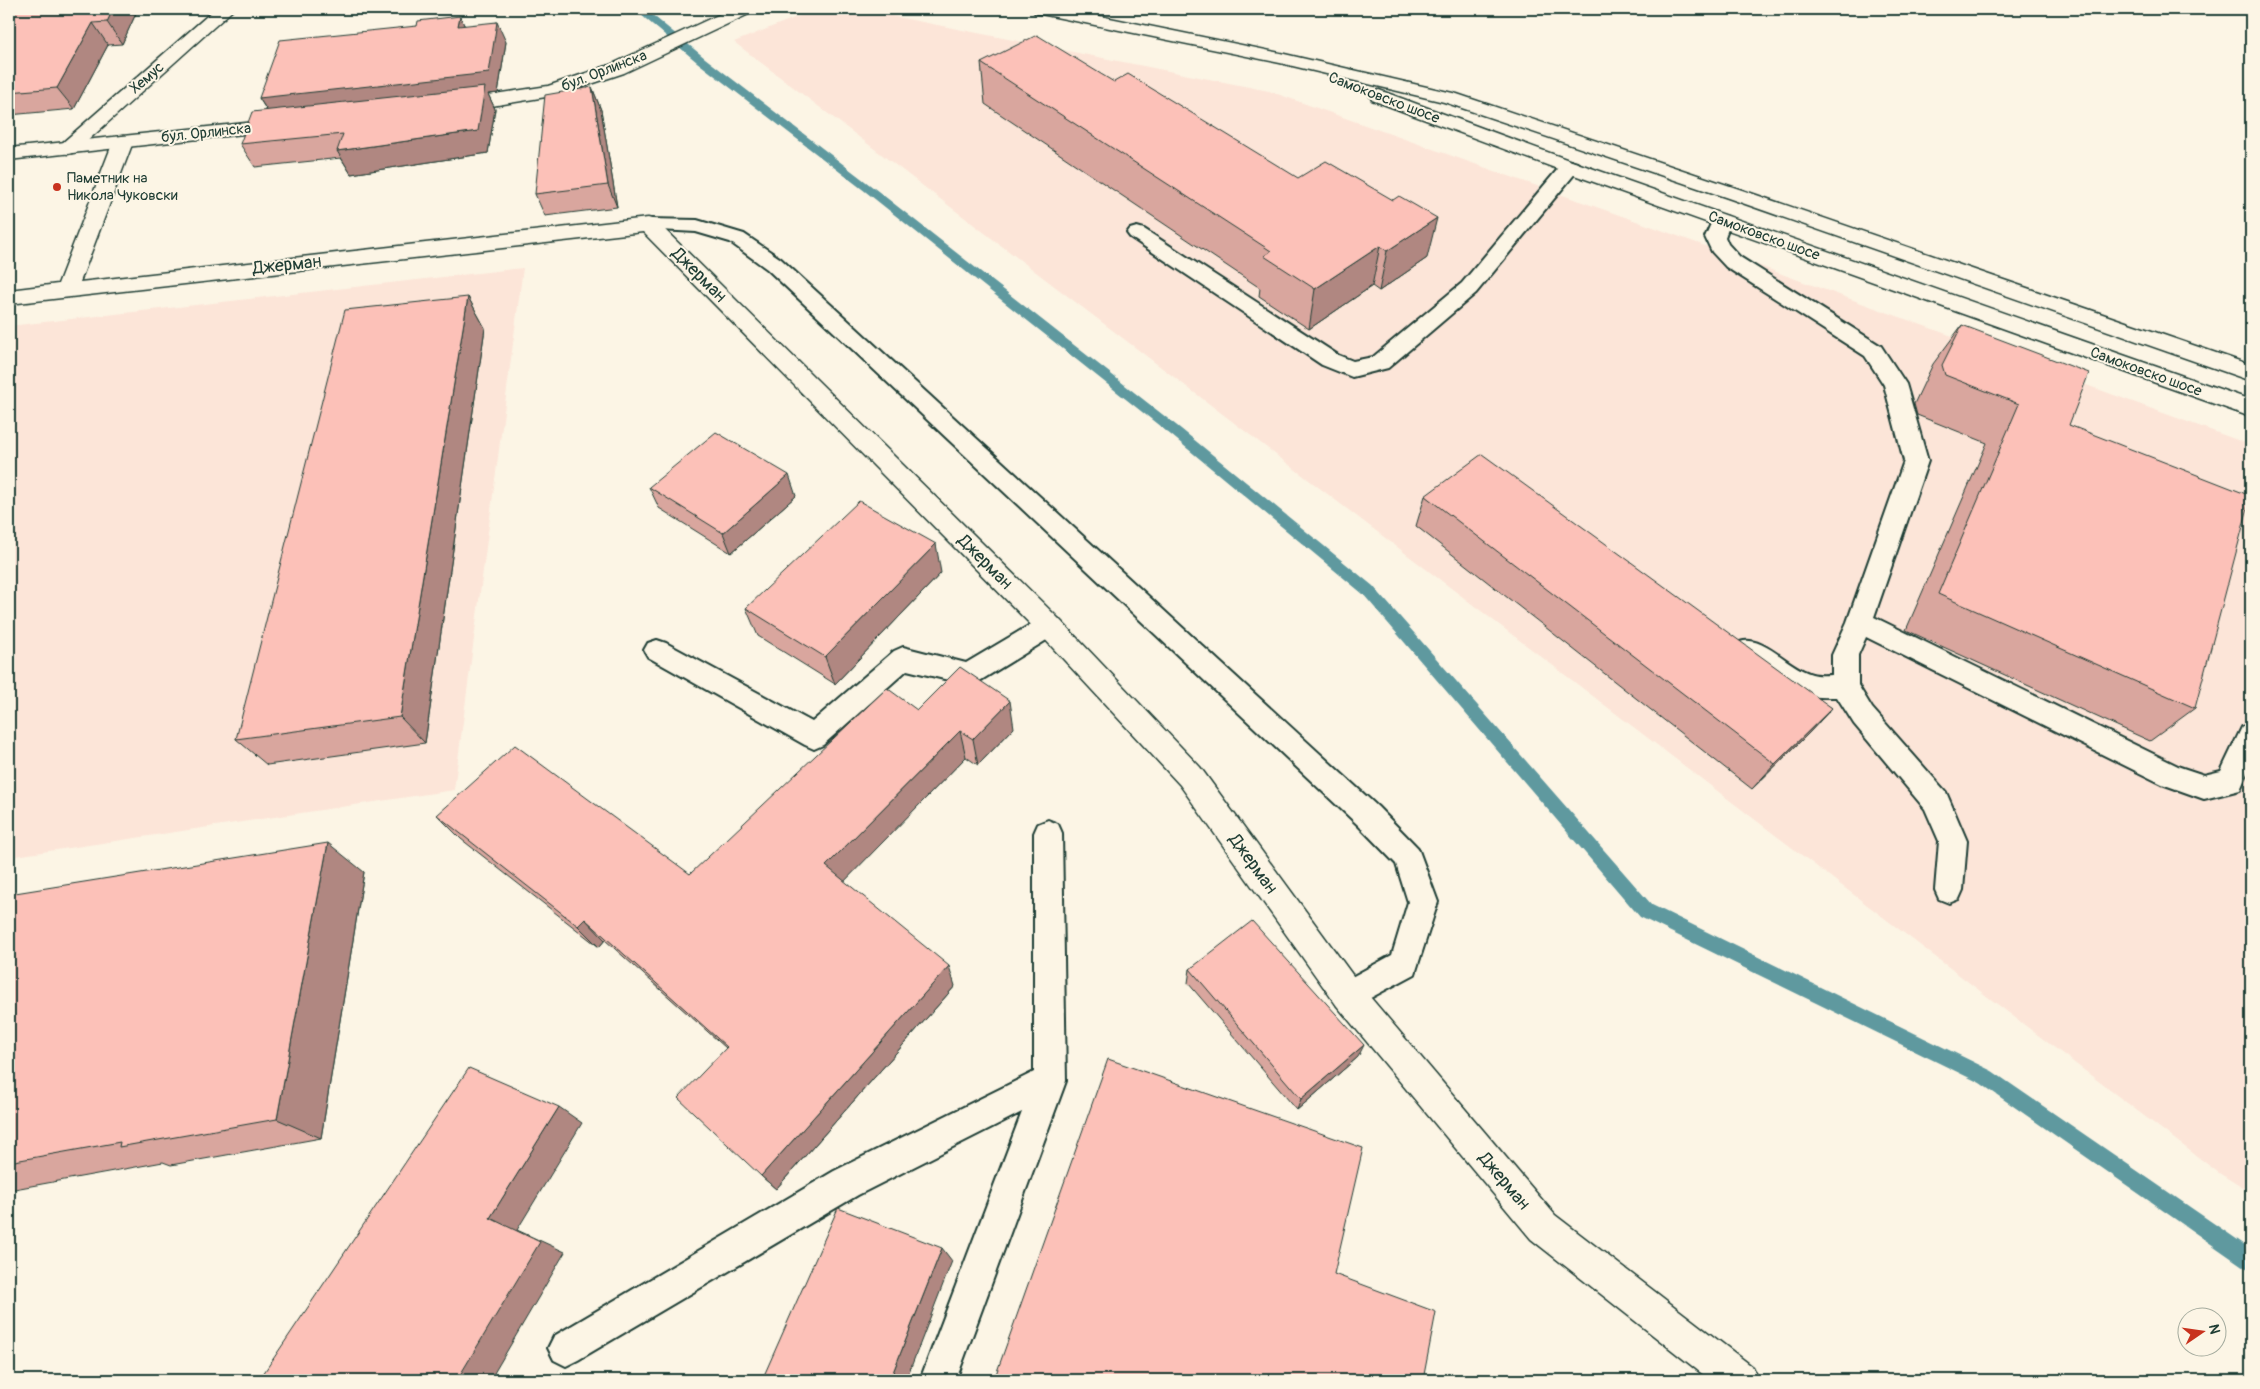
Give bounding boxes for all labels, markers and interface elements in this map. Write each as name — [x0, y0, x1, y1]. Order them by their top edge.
street label: бул. Орлинска — [558, 46, 650, 96]
street label: Хемус — [126, 58, 168, 98]
street label: Самоковско шосе — [1326, 68, 1443, 128]
street label: бул. Орлинска — [160, 119, 252, 147]
place label: Паметник на Никола Чуковски — [67, 169, 178, 205]
marker: Паметник на Никола Чуковски — [51, 181, 63, 193]
street label: Самоковско шосе — [1705, 207, 1823, 265]
street label: Джерман — [666, 242, 732, 308]
street label: Джерман — [251, 250, 322, 280]
street label: Самоковско шосе — [2087, 343, 2205, 401]
street label: Джерман — [952, 529, 1018, 595]
street label: Джерман — [1223, 829, 1283, 899]
street label: Джерман — [1472, 1146, 1535, 1215]
north arrow — [2178, 1306, 2228, 1356]
text: N — [2205, 1323, 2224, 1336]

